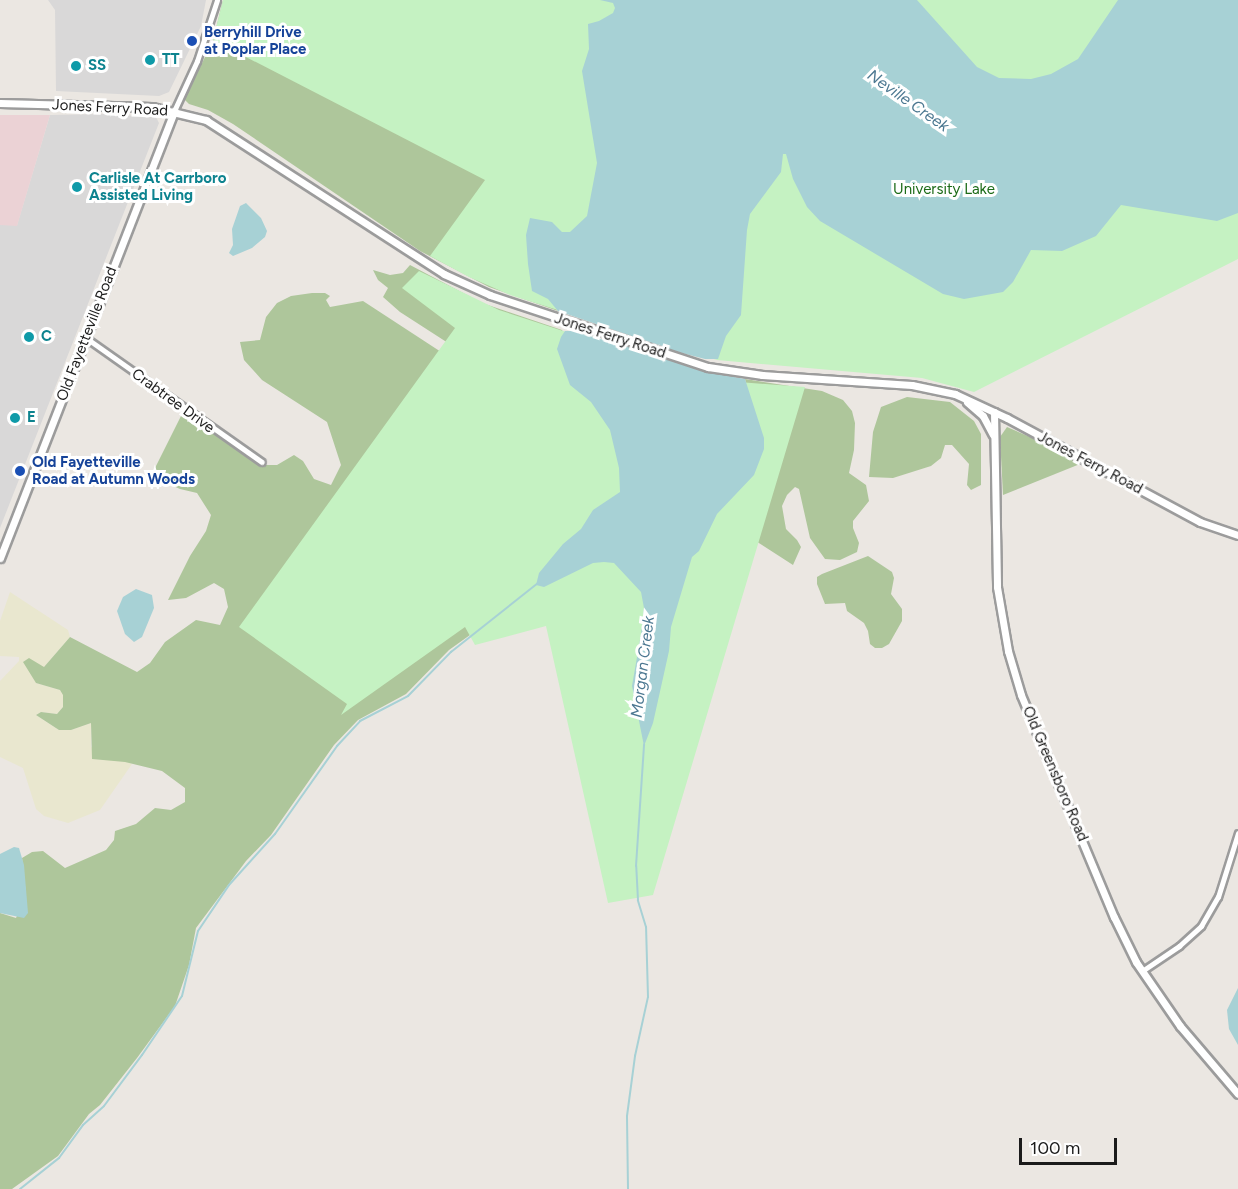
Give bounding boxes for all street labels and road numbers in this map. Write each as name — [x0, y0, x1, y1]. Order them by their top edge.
street label: Jones Ferry Road — [52, 96, 168, 120]
street label: Old Fayetteville Road — [53, 264, 121, 404]
street label: Jones Ferry Road — [552, 309, 668, 363]
street label: Crabtree Drive — [128, 365, 218, 437]
street label: Jones Ferry Road — [1034, 428, 1146, 498]
street label: Old Greensboro Road — [1018, 704, 1092, 844]

